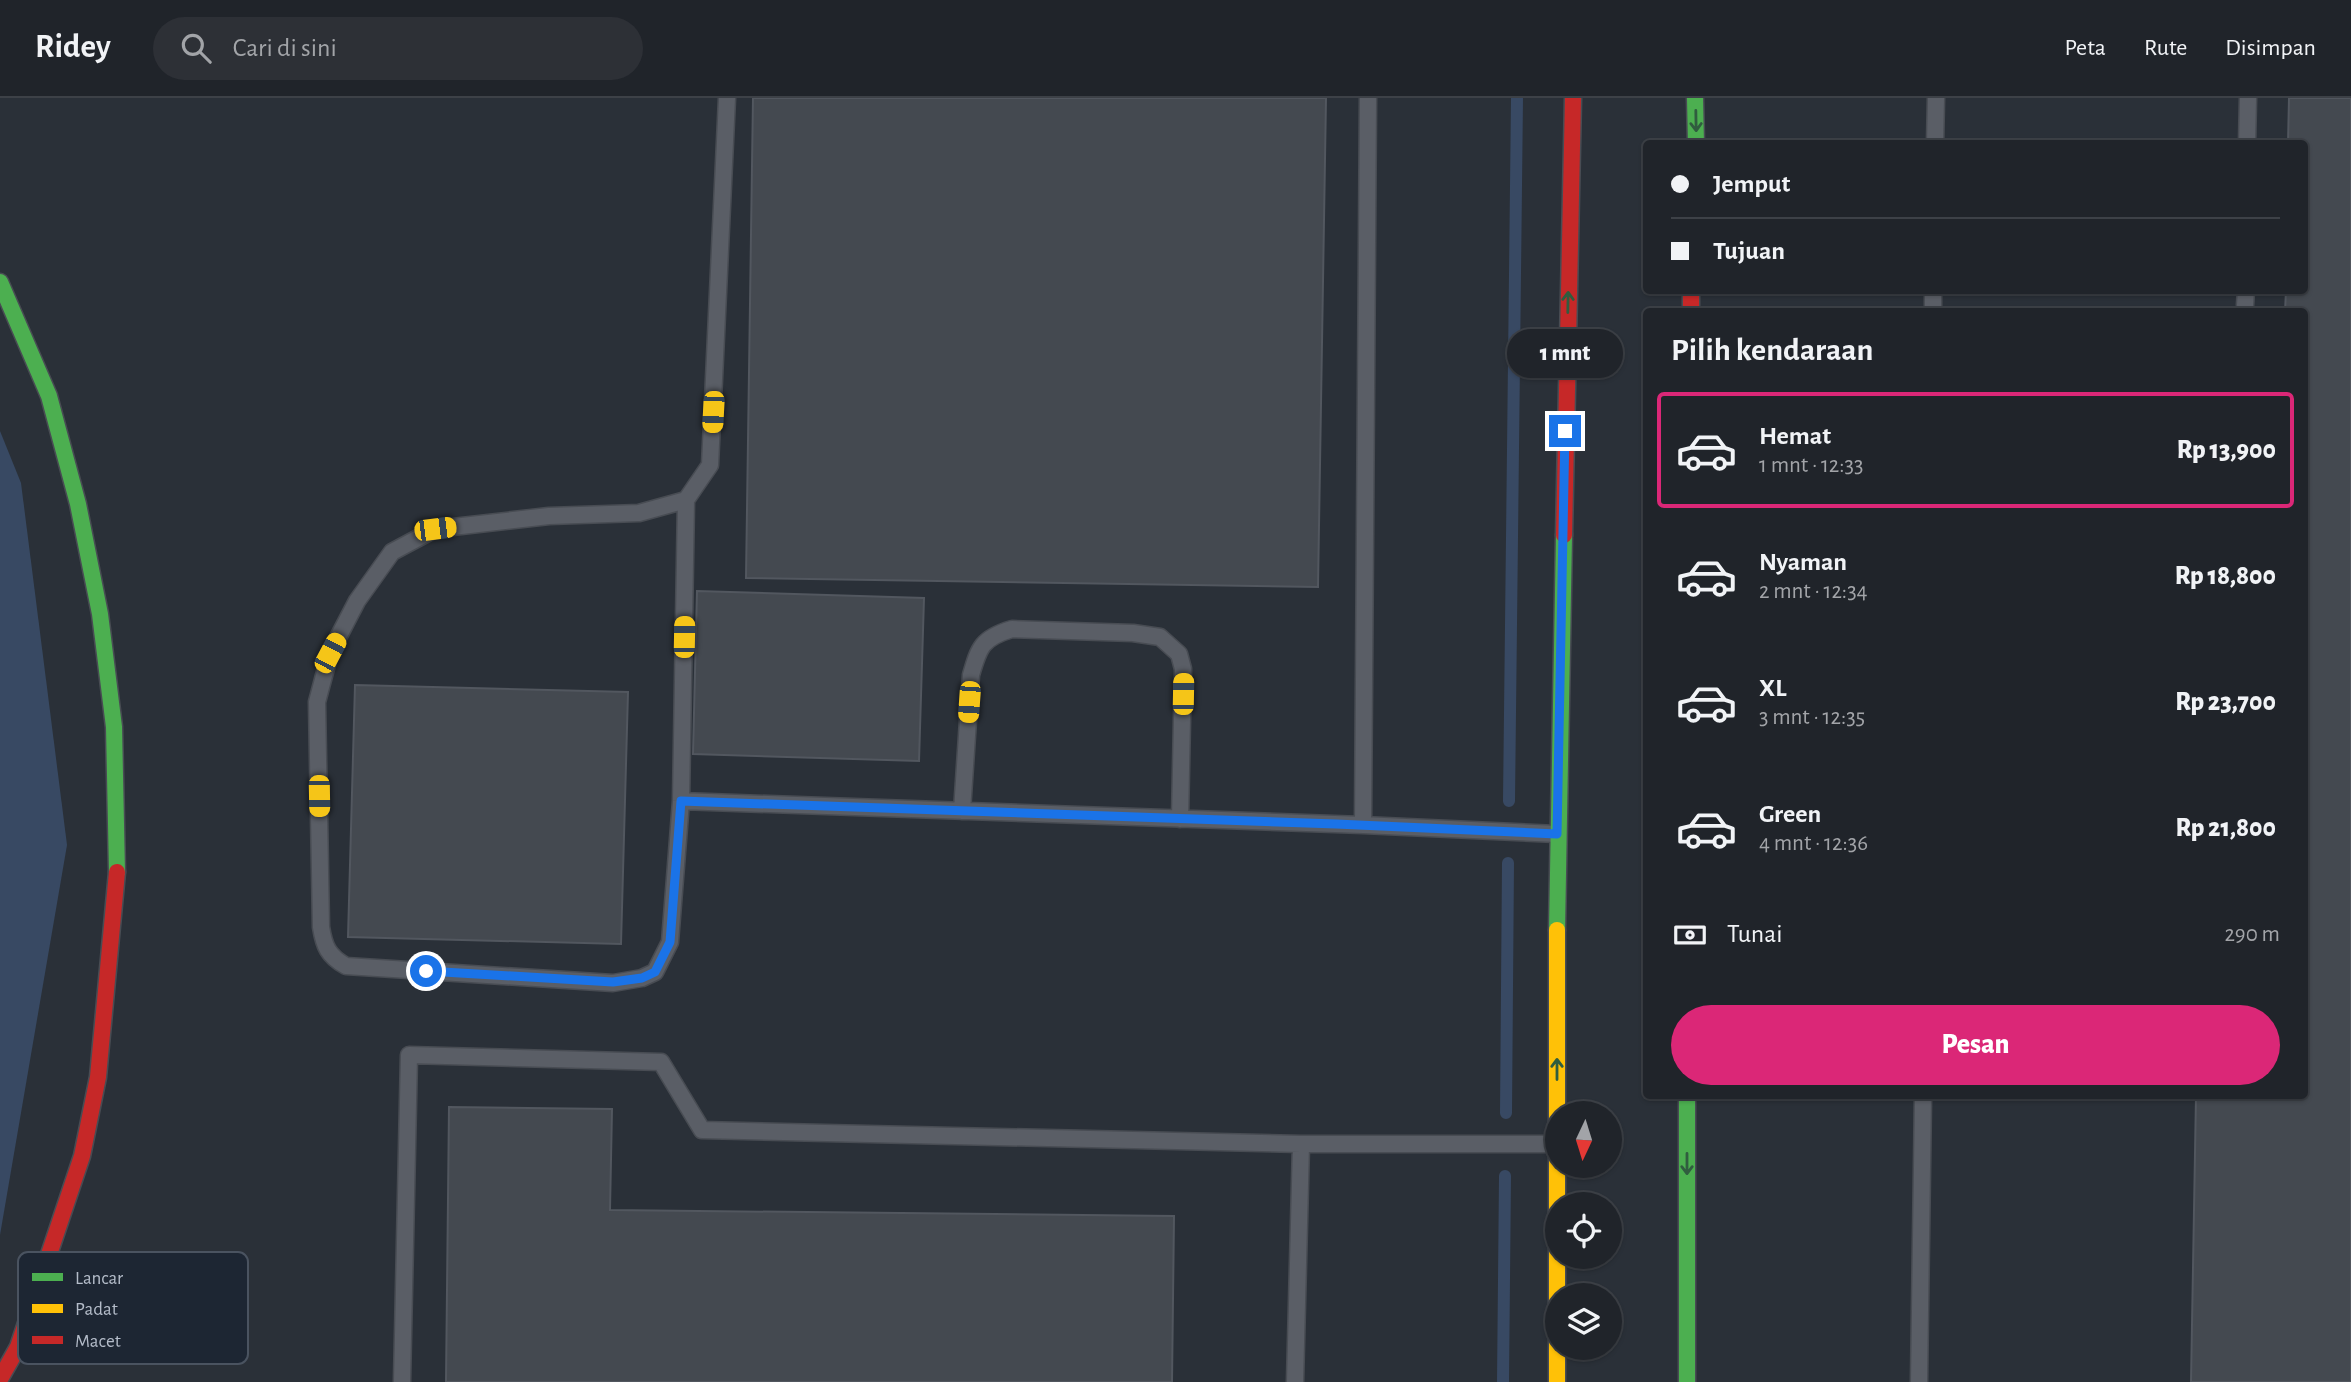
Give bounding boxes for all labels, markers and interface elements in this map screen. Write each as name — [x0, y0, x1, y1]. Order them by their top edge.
search box — [153, 17, 643, 80]
icon: search — [177, 29, 215, 67]
text: Ridey — [35, 31, 111, 64]
text: Cari di sini — [233, 35, 337, 61]
text: Peta — [2065, 36, 2106, 60]
text: Rute — [2144, 36, 2187, 60]
text: Disimpan — [2225, 36, 2316, 60]
one-way arrow — [1689, 109, 1703, 132]
text: Jemput — [1713, 171, 1790, 197]
text: Tujuan — [1713, 238, 1785, 264]
one-way arrow — [1561, 291, 1574, 314]
callout: 1 mnt — [1507, 330, 1623, 378]
text: Pilih kendaraan — [1671, 334, 1873, 366]
text: 1 mnt — [1540, 342, 1590, 365]
car — [702, 390, 725, 434]
route end — [1549, 415, 1581, 447]
icon: car — [1675, 419, 1738, 482]
text: Hemat — [1759, 423, 1831, 449]
text: Rp 13,900 — [2177, 437, 2276, 463]
text: 1 mnt · 12:33 — [1759, 454, 1864, 477]
car — [413, 516, 458, 542]
icon: car — [1675, 545, 1738, 608]
text: Nyaman — [1759, 549, 1847, 575]
text: Rp 18,800 — [2175, 563, 2276, 589]
text: 2 mnt · 12:34 — [1759, 580, 1868, 603]
car — [674, 616, 695, 658]
car — [311, 630, 350, 676]
icon: car — [1675, 671, 1738, 734]
car — [1173, 673, 1194, 715]
text: XL — [1759, 675, 1786, 701]
car — [958, 680, 981, 724]
text: Rp 23,700 — [2175, 689, 2276, 715]
text: 3 mnt · 12:35 — [1759, 706, 1865, 729]
car — [309, 775, 330, 817]
icon: car — [1675, 797, 1738, 860]
text: Green — [1759, 801, 1821, 827]
text: Rp 21,800 — [2175, 815, 2276, 841]
text: 4 mnt · 12:36 — [1759, 832, 1868, 855]
icon: cash — [1671, 916, 1709, 954]
text: Tunai — [1727, 921, 1783, 947]
text: 290 m — [2224, 923, 2280, 946]
route start — [410, 955, 442, 987]
button: Pesan — [1671, 1005, 2280, 1085]
one-way arrow — [1550, 1058, 1564, 1081]
north arrow — [1545, 1101, 1622, 1178]
map controls — [1545, 1101, 1622, 1360]
one-way arrow — [1680, 1152, 1694, 1175]
button: locate — [1545, 1192, 1622, 1269]
legend — [18, 1252, 248, 1364]
text: Lancar — [75, 1269, 123, 1288]
button: layers — [1545, 1283, 1622, 1360]
text: Padat — [75, 1300, 118, 1319]
text: Macet — [75, 1332, 121, 1351]

